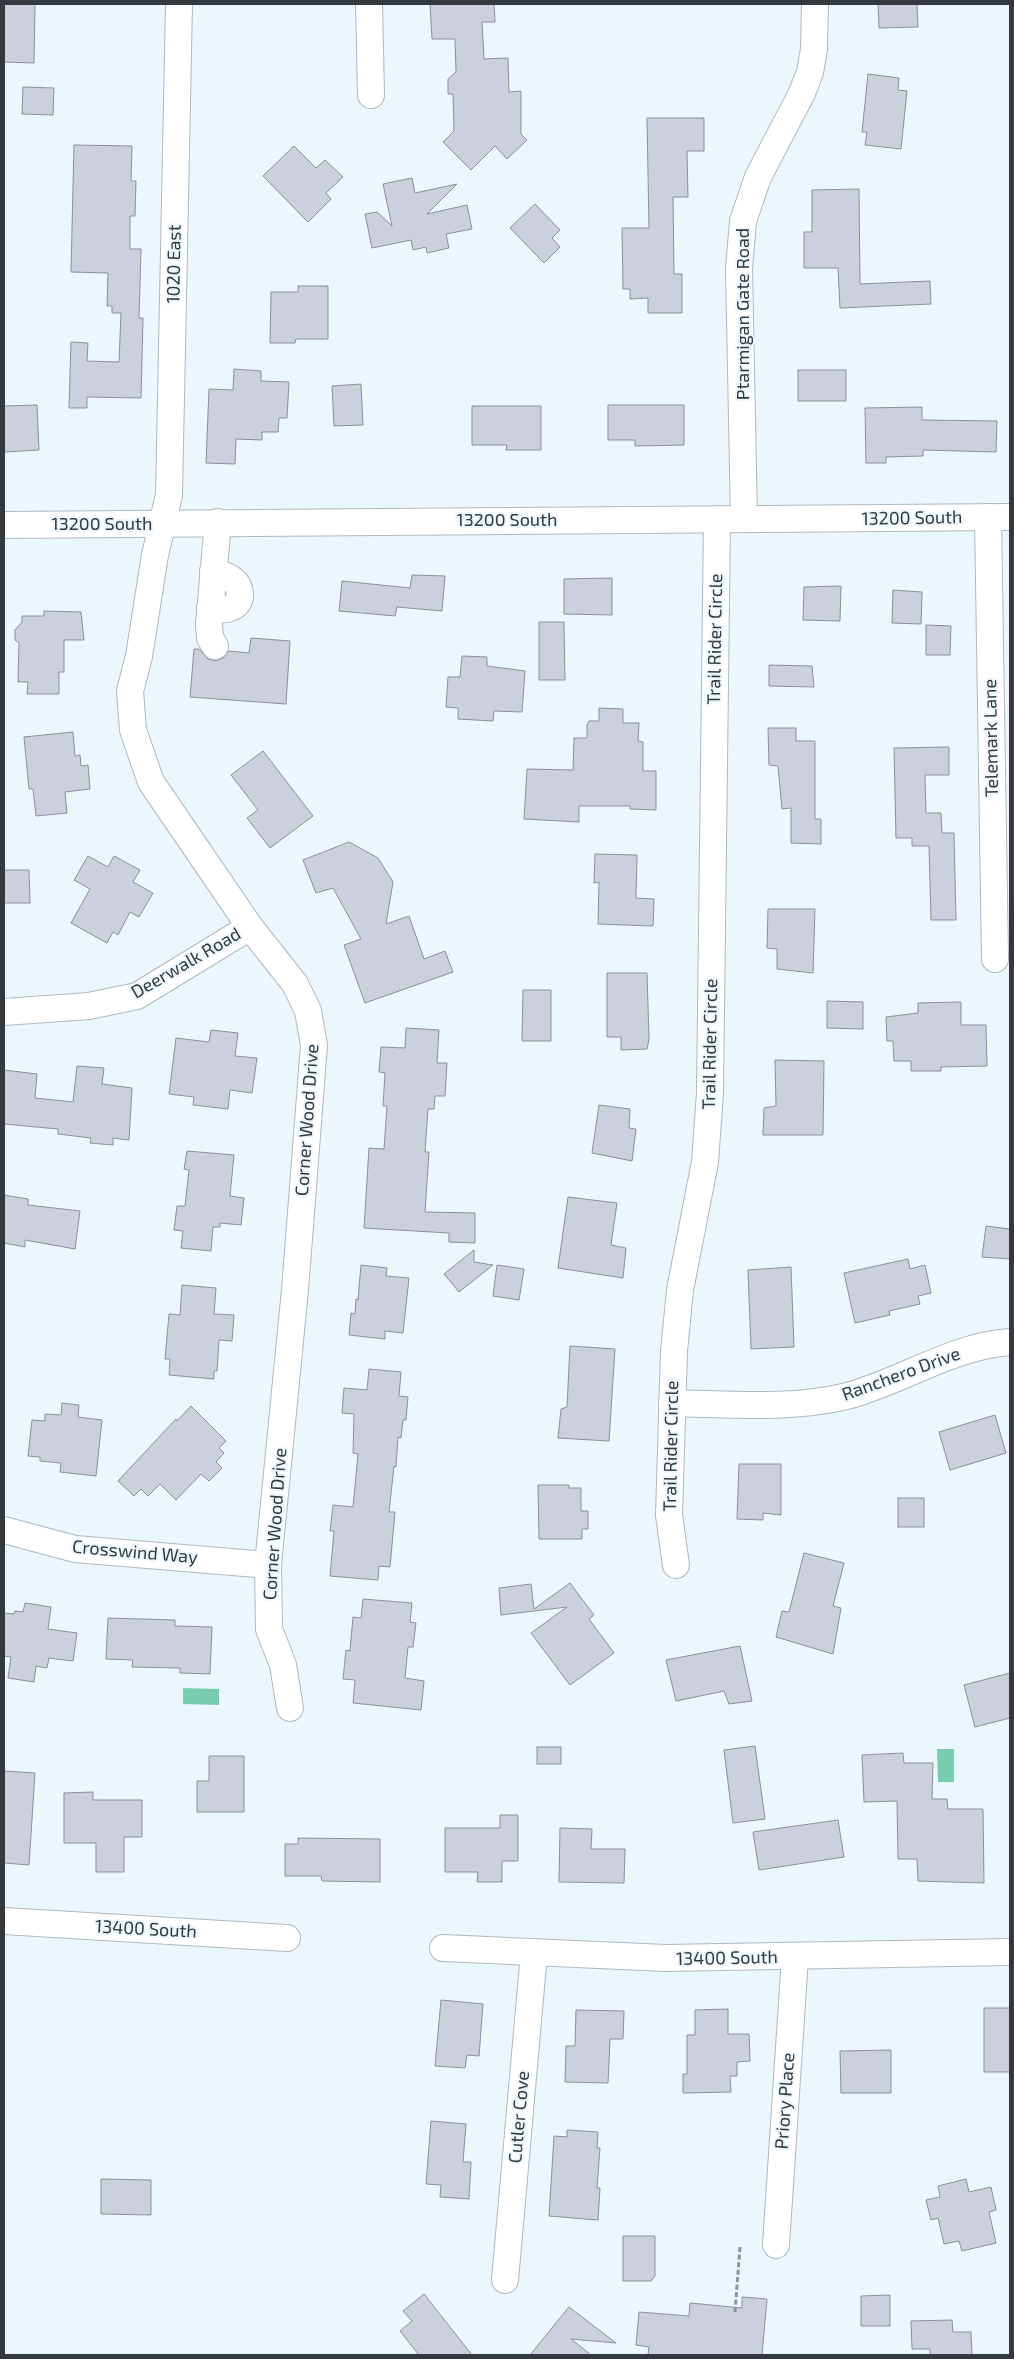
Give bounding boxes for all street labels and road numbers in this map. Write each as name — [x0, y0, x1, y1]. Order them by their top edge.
street label: 1020 East — [161, 224, 185, 304]
street label: Ptarmigan Gate Road — [731, 228, 753, 400]
street label: 13200 South — [861, 505, 963, 529]
street label: 13200 South — [457, 508, 557, 530]
street label: 13200 South — [52, 512, 152, 534]
street label: Trail Rider Circle — [702, 573, 726, 705]
street label: Telemark Lane — [978, 679, 1002, 797]
street label: Deerwalk Road — [127, 922, 244, 1002]
street label: Trail Rider Circle — [697, 978, 721, 1110]
street label: Corner Wood Drive — [290, 1043, 322, 1197]
street label: Ranchero Drive — [838, 1341, 963, 1405]
street label: Trail Rider Circle — [658, 1380, 682, 1512]
street label: Corner Wood Drive — [258, 1447, 290, 1601]
street label: Crosswind Way — [71, 1535, 199, 1567]
street label: 13400 South — [95, 1914, 197, 1942]
street label: 13400 South — [676, 1945, 778, 1969]
street label: Priory Place — [770, 2052, 798, 2150]
street label: Cutler Cove — [503, 2070, 533, 2164]

